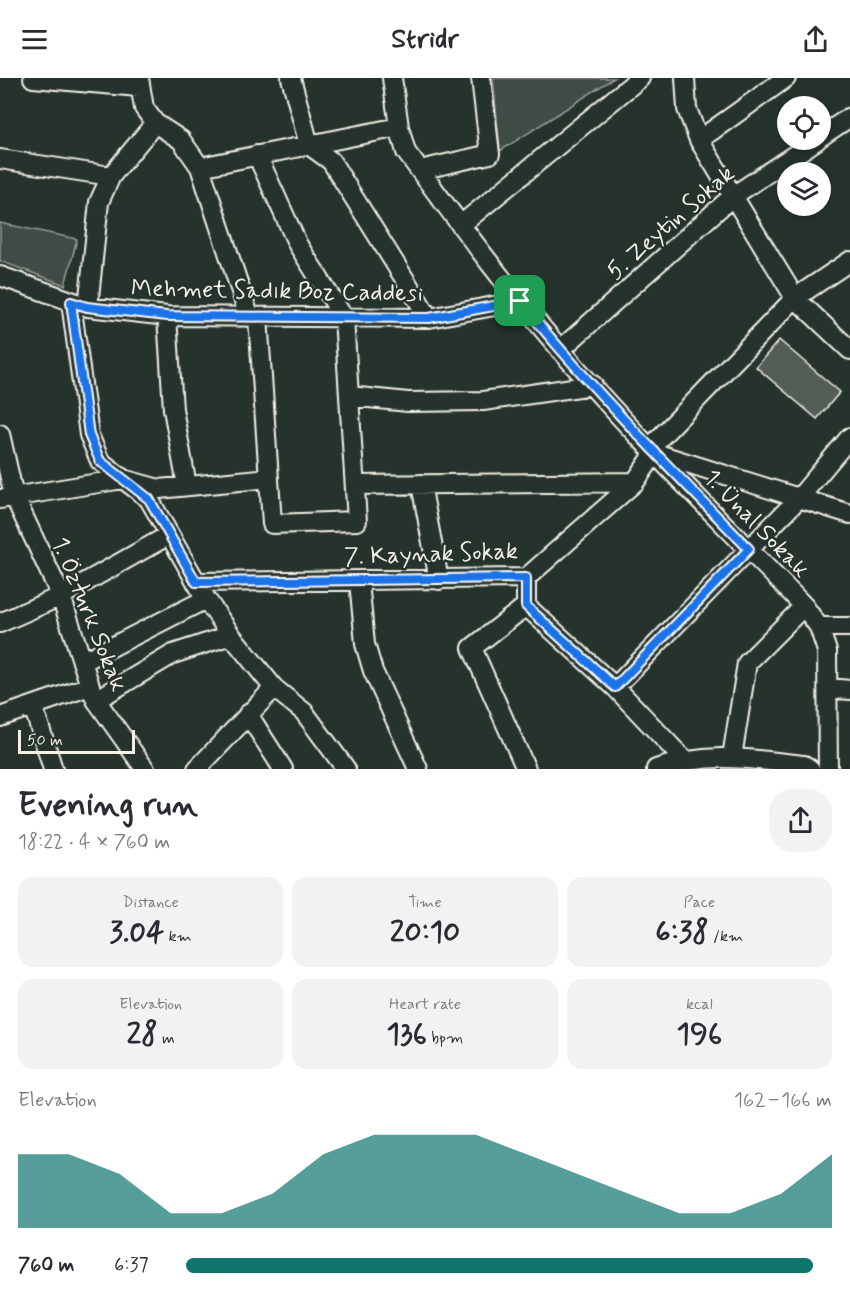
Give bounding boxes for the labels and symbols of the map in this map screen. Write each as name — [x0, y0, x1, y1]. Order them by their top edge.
street label: 5. Zeytin Sokak — [600, 159, 741, 287]
street label: Mehmet Sadık Boz Caddesi — [131, 273, 423, 310]
pin — [494, 275, 545, 326]
street label: 1. Ünal Sokak — [696, 463, 816, 585]
street label: 1. Özturk Sokak — [44, 533, 134, 696]
street label: 7. Kaynak Sokak — [344, 536, 518, 573]
scale bar — [18, 727, 135, 754]

